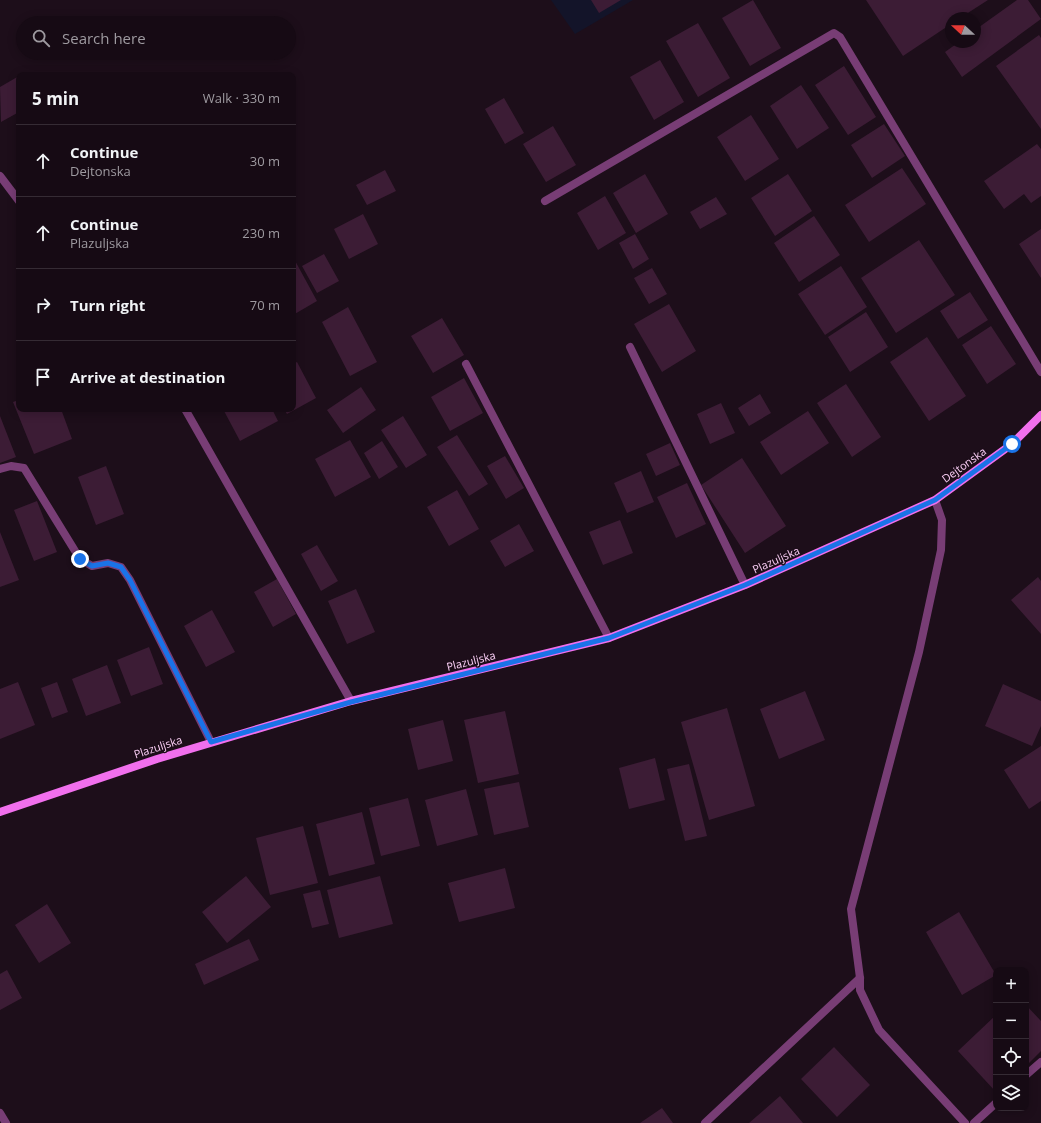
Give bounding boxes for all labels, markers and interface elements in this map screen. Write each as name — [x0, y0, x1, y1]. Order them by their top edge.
north arrow — [945, 12, 981, 48]
search box — [16, 16, 296, 60]
icon: search — [30, 27, 52, 49]
text: Search here — [62, 28, 146, 48]
text: 5 min — [32, 87, 79, 110]
text: Walk · 330 m — [203, 89, 280, 107]
text: Continue — [70, 142, 138, 162]
icon: ahead — [32, 150, 54, 172]
text: 30 m — [250, 152, 280, 170]
text: Dejtonska — [70, 162, 131, 180]
text: Continue — [70, 214, 138, 234]
icon: ahead — [32, 222, 54, 244]
text: 230 m — [242, 224, 280, 242]
text: Plazuljska — [70, 234, 129, 252]
icon: right — [32, 294, 54, 316]
text: Turn right — [70, 295, 145, 315]
text: 70 m — [250, 296, 280, 314]
icon: arrive — [32, 366, 54, 388]
text: Arrive at destination — [70, 367, 225, 387]
route start — [1003, 435, 1021, 453]
street label: Dejtonska — [939, 443, 989, 486]
street label: Plazuljska — [750, 543, 802, 577]
route end — [71, 550, 89, 568]
street label: Plazuljska — [445, 647, 497, 674]
street label: Plazuljska — [132, 732, 184, 761]
map controls — [993, 967, 1029, 1111]
button: + — [993, 967, 1029, 1003]
button: − — [993, 1003, 1029, 1039]
button: locate — [993, 1039, 1029, 1075]
button: layers — [993, 1075, 1029, 1111]

